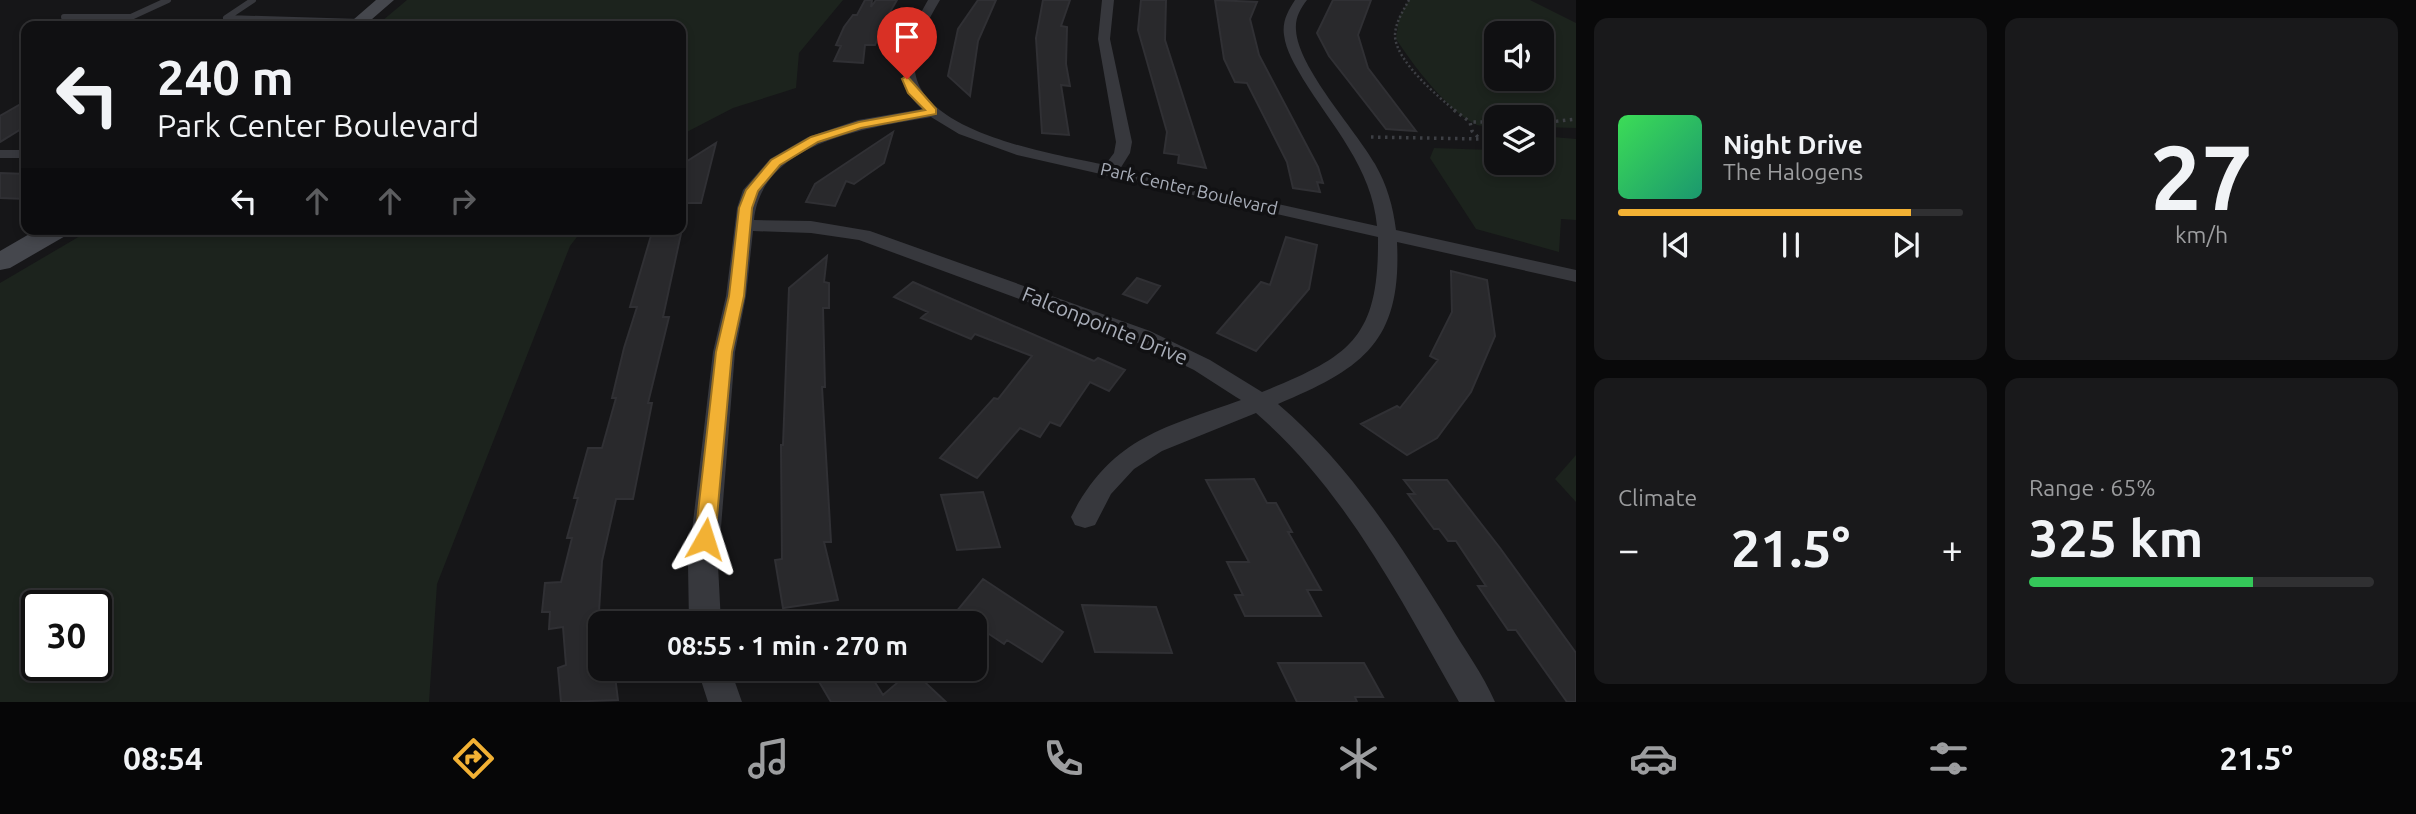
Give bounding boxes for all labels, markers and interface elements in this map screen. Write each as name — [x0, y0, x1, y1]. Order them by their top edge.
pin — [877, 7, 937, 79]
icon: arrive — [888, 18, 926, 56]
map controls — [1484, 21, 1554, 175]
button: sound — [1484, 21, 1554, 91]
icon: left — [42, 49, 133, 140]
text: 240 m — [157, 49, 294, 104]
button: layers — [1484, 105, 1554, 175]
text: Park Center Boulevard — [157, 107, 479, 143]
text: 27 — [2150, 125, 2253, 227]
text: Night Drive — [1723, 130, 1863, 159]
street label: Park Center Boulevard — [1099, 158, 1280, 218]
text: The Halogens — [1723, 159, 1863, 184]
icon: left — [225, 182, 263, 220]
icon: ahead — [298, 182, 336, 220]
icon: ahead — [371, 182, 409, 220]
icon: right — [444, 182, 482, 220]
text: km/h — [2175, 222, 2228, 247]
icon: previous — [1657, 226, 1695, 264]
icon: pause — [1772, 226, 1810, 264]
icon: next — [1887, 226, 1925, 264]
street label: Falconpointe Drive — [1019, 281, 1192, 369]
text: Range · 65% — [2029, 475, 2156, 500]
text: Climate — [1618, 485, 1697, 510]
position arrow — [668, 502, 742, 576]
text: 325 km — [2029, 509, 2203, 567]
text: 21.5° — [1731, 519, 1850, 577]
text: − — [1618, 528, 1639, 570]
text: + — [1942, 528, 1963, 570]
speed limit sign: 30 — [21, 590, 112, 681]
text: 08:55 · 1 min · 270 m — [667, 631, 908, 660]
icon: directions — [449, 734, 498, 783]
icon: music — [744, 734, 793, 783]
icon: phone — [1039, 734, 1088, 783]
icon: climate — [1334, 734, 1383, 783]
icon: car — [1629, 734, 1678, 783]
icon: filters — [1924, 734, 1973, 783]
text: 08:54 — [123, 740, 203, 776]
text: 21.5° — [2220, 740, 2293, 776]

